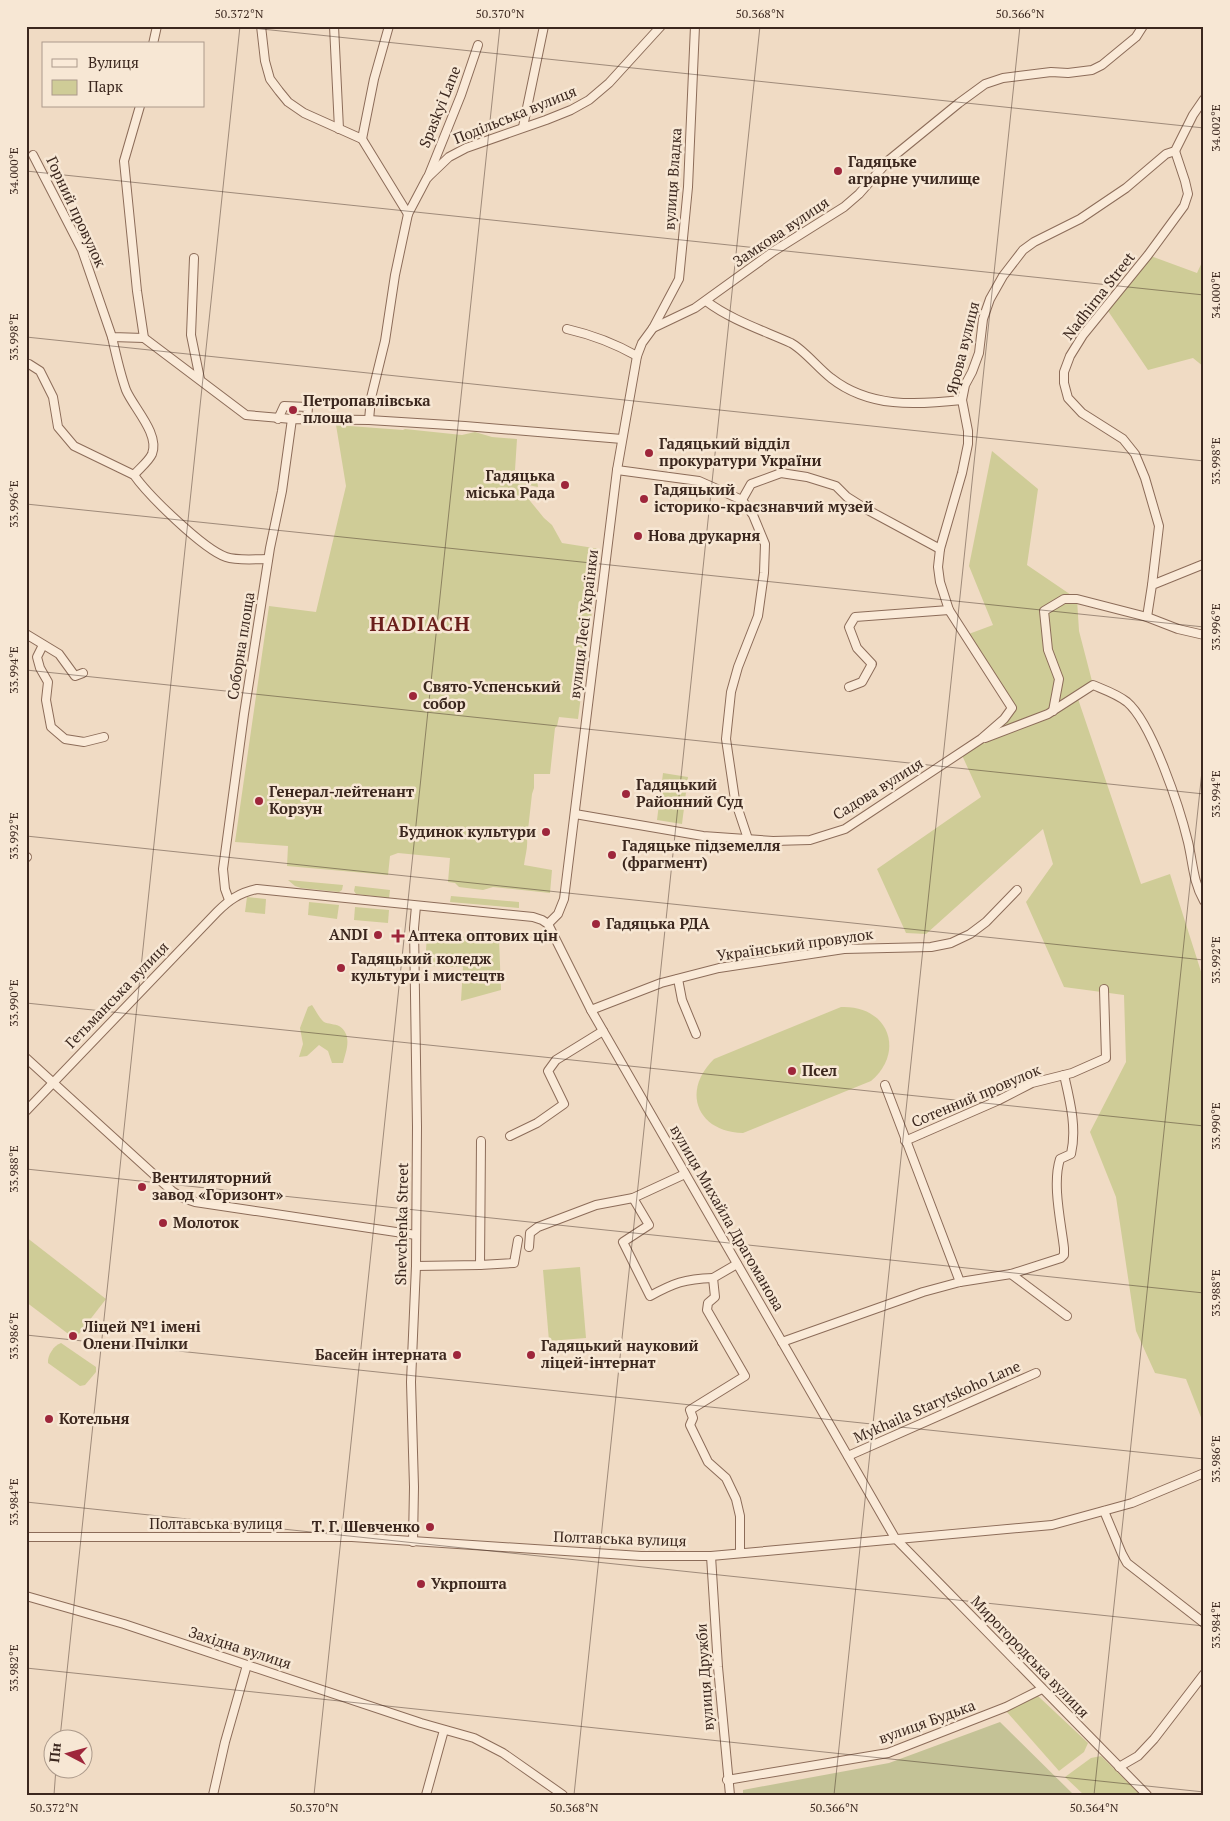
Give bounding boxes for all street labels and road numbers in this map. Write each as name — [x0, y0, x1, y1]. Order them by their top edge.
street label: Spaskyi Lane — [414, 63, 465, 150]
street label: Подільська вулиця — [450, 80, 579, 148]
street label: вулиця Владка — [658, 127, 686, 231]
street label: Горний провулок — [42, 153, 112, 271]
street label: Замкова вулиця — [728, 192, 832, 271]
street label: Nadhirna Street — [1058, 247, 1139, 343]
street label: Ярова вулиця — [941, 299, 983, 396]
street label: вулиця Лесі Українки — [564, 548, 602, 700]
street label: Соборна площа — [222, 590, 258, 701]
street label: Садова вулиця — [829, 752, 926, 824]
street label: Український провулок — [715, 923, 875, 965]
street label: Гетьманська вулиця — [60, 937, 172, 1052]
street label: Сотенний провулок — [908, 1059, 1044, 1131]
street label: вулиця Михайла Драгоманова — [666, 1121, 790, 1315]
street label: Shevchenka Street — [390, 1162, 412, 1285]
street label: Mykhaila Starytskoho Lane — [850, 1355, 1023, 1447]
street label: Полтавська вулиця — [149, 1513, 283, 1533]
street label: Полтавська вулиця — [553, 1526, 687, 1550]
street label: Мирогородська вулиця — [967, 1591, 1094, 1722]
street label: Західна вулиця — [186, 1621, 294, 1673]
street label: вулиця Дружби — [690, 1623, 718, 1731]
street label: вулиця Будька — [876, 1694, 978, 1748]

